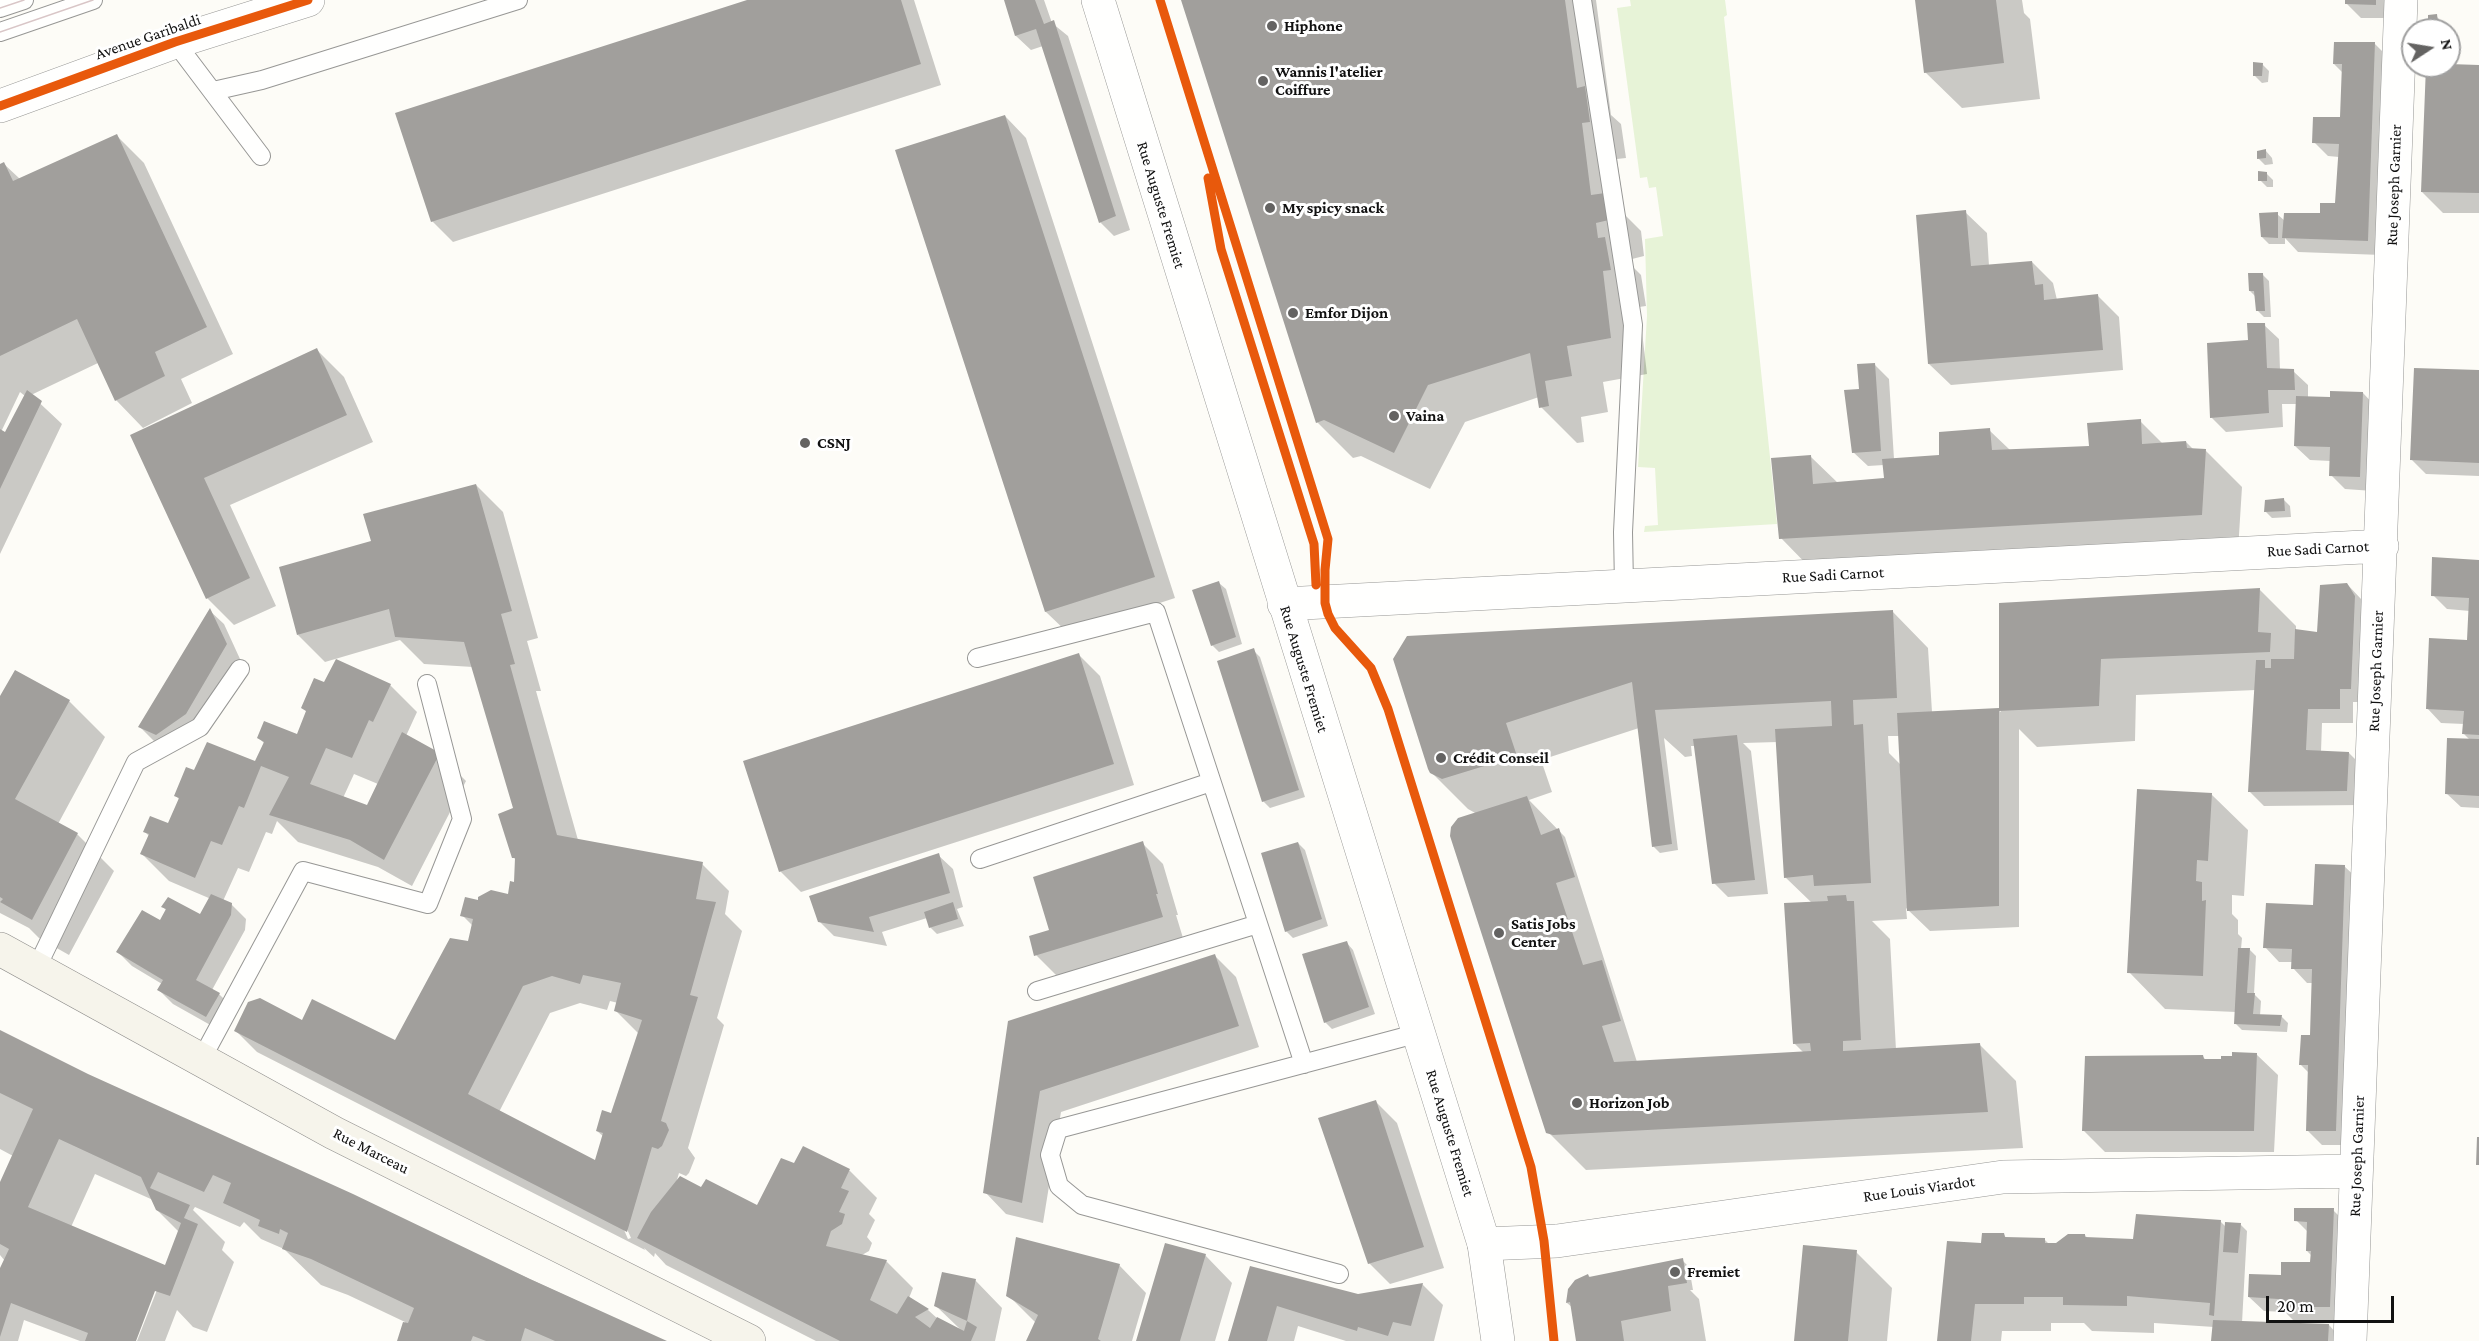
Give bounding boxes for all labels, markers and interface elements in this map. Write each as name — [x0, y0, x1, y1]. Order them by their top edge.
street label: Avenue Garibaldi — [93, 10, 203, 64]
place label: Hiphone — [1284, 16, 1343, 36]
north arrow — [2401, 18, 2461, 78]
marker: Hiphone — [1265, 19, 1279, 33]
text: N — [2438, 37, 2457, 52]
place label: Wannis l'atelier Coiffure — [1275, 62, 1383, 100]
marker: Wannis l'atelier Coiffure — [1256, 74, 1270, 88]
street label: Rue Joseph Garnier — [2382, 124, 2406, 246]
street label: Rue Auguste Fremiet — [1133, 139, 1189, 271]
place label: My spicy snack — [1282, 198, 1384, 218]
marker: My spicy snack — [1263, 201, 1277, 215]
place label: Emfor Dijon — [1305, 303, 1388, 323]
marker: Emfor Dijon — [1286, 306, 1300, 320]
place label: Vaina — [1406, 406, 1444, 426]
marker: Vaina — [1387, 409, 1401, 423]
place label: CSNJ — [817, 433, 851, 453]
marker: CSNJ — [798, 436, 812, 450]
street label: Rue Sadi Carnot — [2267, 537, 2369, 561]
street label: Rue Sadi Carnot — [1782, 563, 1884, 587]
street label: Rue Auguste Fremiet — [1276, 603, 1332, 735]
street label: Rue Joseph Garnier — [2364, 610, 2388, 732]
place label: Crédit Conseil — [1453, 748, 1549, 768]
marker: Crédit Conseil — [1434, 751, 1448, 765]
place label: Satis Jobs Center — [1511, 914, 1576, 952]
marker: Satis Jobs Center — [1492, 926, 1506, 940]
street label: Rue Auguste Fremiet — [1422, 1067, 1478, 1199]
place label: Horizon Job — [1589, 1093, 1670, 1113]
street label: Rue Joseph Garnier — [2345, 1095, 2369, 1217]
marker: Horizon Job — [1570, 1096, 1584, 1110]
street label: Rue Marceau — [330, 1124, 412, 1178]
street label: Rue Louis Viardot — [1862, 1172, 1976, 1206]
place label: Fremiet — [1687, 1262, 1740, 1282]
marker: Fremiet — [1668, 1265, 1682, 1279]
scale bar — [2269, 1284, 2396, 1322]
text: 20 m — [2277, 1296, 2314, 1316]

